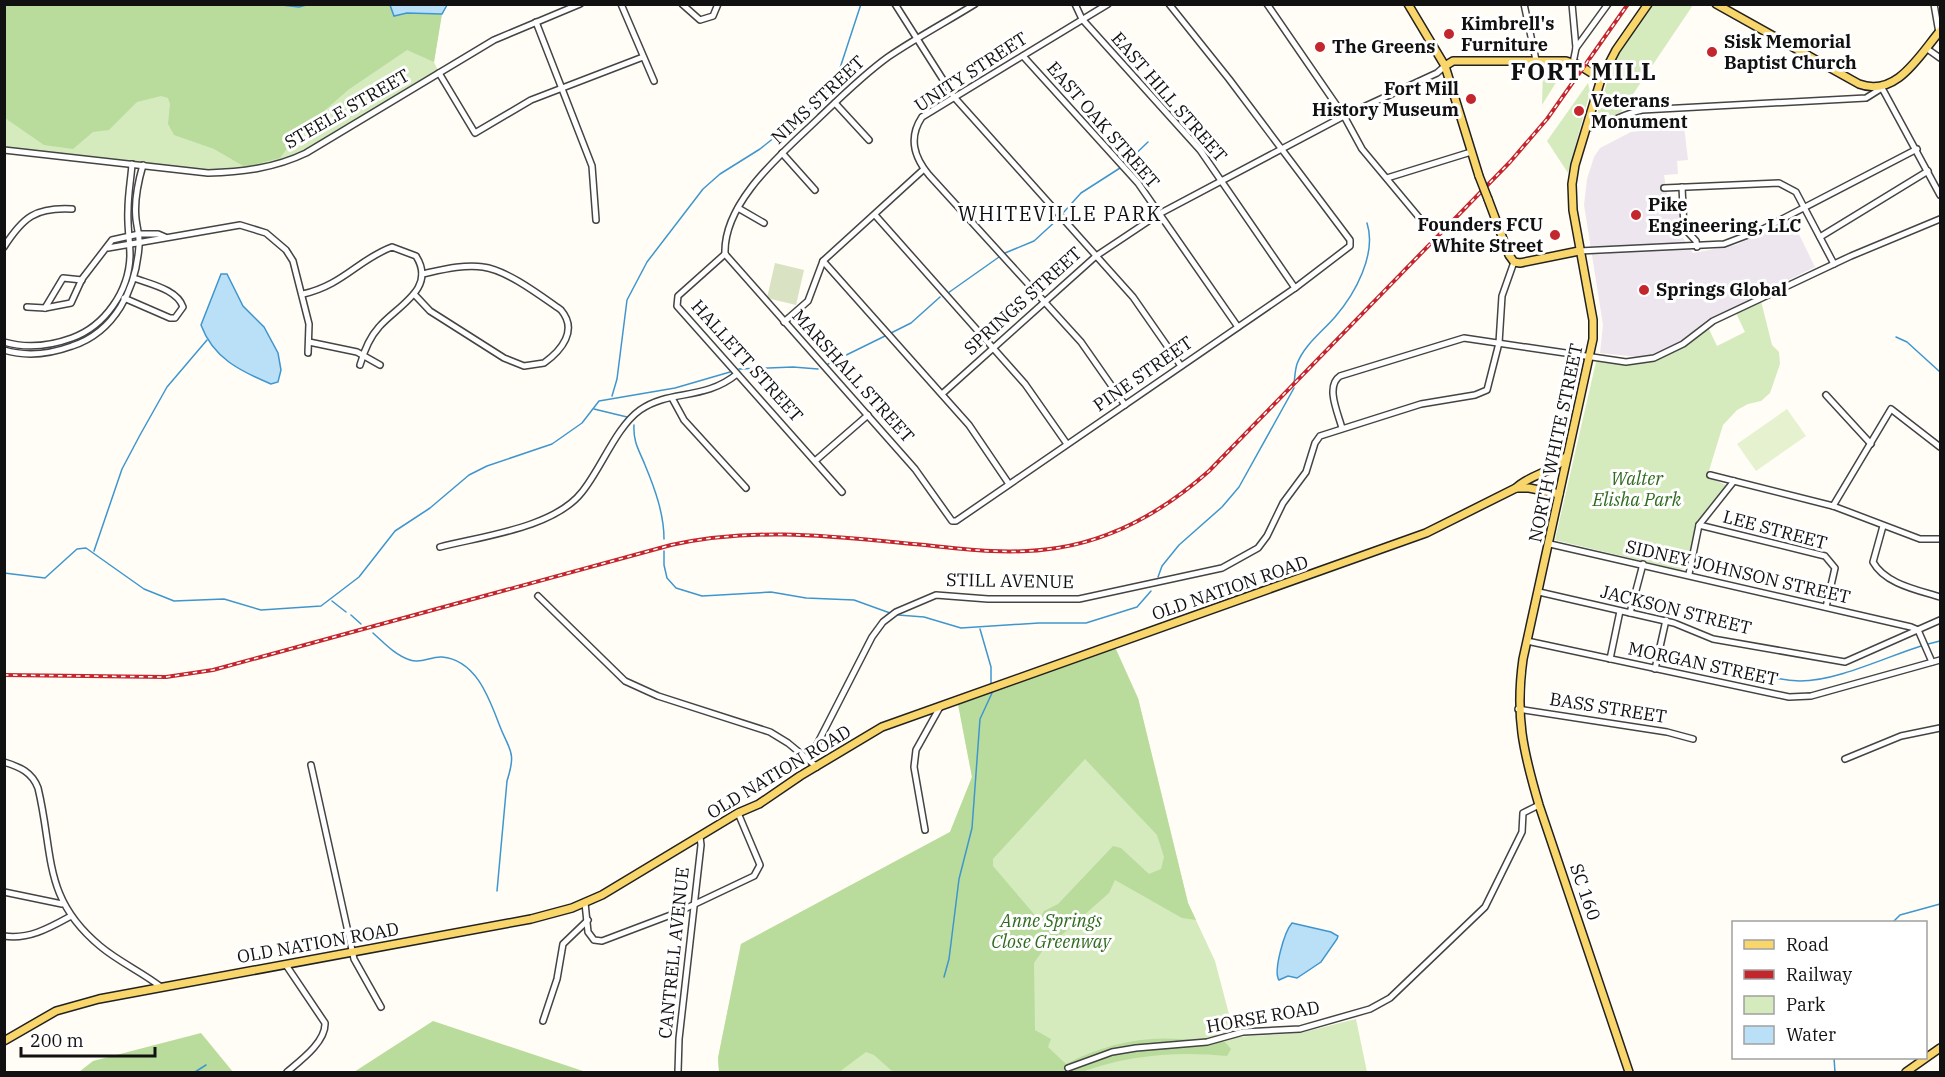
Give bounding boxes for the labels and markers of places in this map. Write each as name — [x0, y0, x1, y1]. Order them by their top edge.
place label: Kimbrell's Furniture — [1461, 12, 1554, 56]
marker: Kimbrell's Furniture — [1442, 27, 1456, 41]
place label: Sisk Memorial Baptist Church — [1724, 30, 1857, 74]
place label: The Greens — [1332, 35, 1435, 58]
marker: The Greens — [1313, 40, 1327, 54]
marker: Sisk Memorial Baptist Church — [1705, 45, 1719, 59]
place label: Fort Mill History Museum — [1312, 77, 1460, 121]
place label: Veterans Monument — [1591, 89, 1688, 133]
marker: Fort Mill History Museum — [1464, 92, 1478, 106]
marker: Veterans Monument — [1572, 104, 1586, 118]
place label: Pike Engineering, LLC — [1648, 193, 1801, 237]
marker: Pike Engineering, LLC — [1629, 208, 1643, 222]
place label: Founders FCU White Street — [1418, 213, 1543, 257]
marker: Founders FCU White Street — [1548, 228, 1562, 242]
place label: Springs Global — [1656, 278, 1787, 301]
marker: Springs Global — [1637, 283, 1651, 297]

